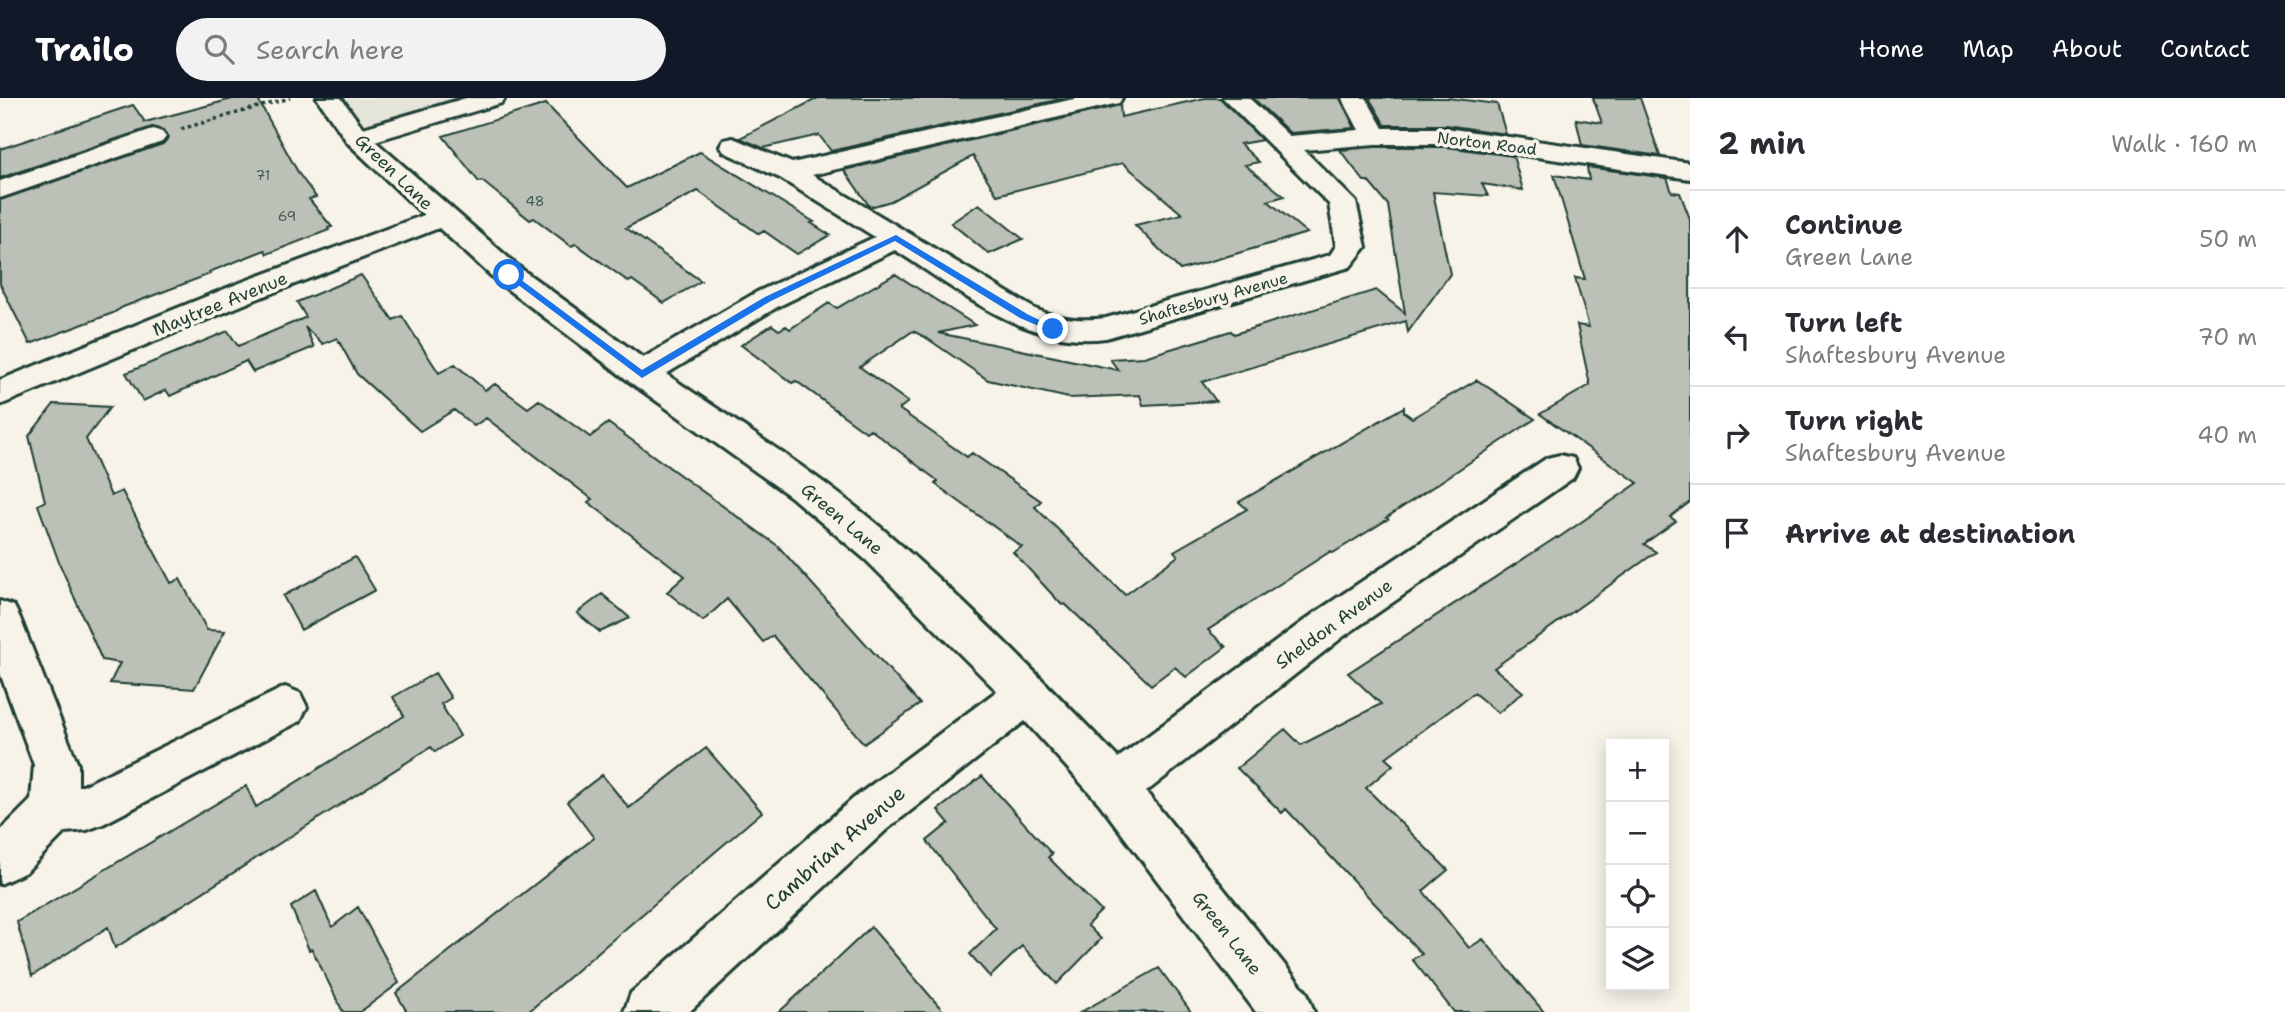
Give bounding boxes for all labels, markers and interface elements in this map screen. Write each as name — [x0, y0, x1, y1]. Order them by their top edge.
search box — [176, 18, 666, 81]
text: Trailo — [35, 27, 134, 72]
icon: search — [200, 30, 238, 68]
text: Search here — [256, 32, 405, 67]
text: Home — [1858, 33, 1924, 65]
text: Map — [1962, 33, 2014, 65]
text: About — [2052, 33, 2122, 65]
text: Contact — [2160, 33, 2250, 65]
text: 2 min — [1718, 123, 1805, 164]
street label: Norton Road — [1436, 127, 1538, 160]
street label: Green Lane — [350, 129, 438, 215]
text: Walk · 160 m — [2111, 129, 2257, 159]
house number: 71 — [256, 166, 270, 184]
house number: 48 — [525, 192, 545, 210]
house number: 69 — [278, 207, 296, 225]
text: Continue — [1785, 207, 1903, 242]
icon: ahead — [1718, 220, 1756, 258]
text: 50 m — [2199, 224, 2257, 254]
text: Green Lane — [1785, 242, 1913, 272]
route start — [493, 259, 524, 290]
street label: Maytree Avenue — [149, 266, 291, 342]
street label: Shaftesbury Avenue — [1136, 267, 1290, 330]
text: Turn left — [1785, 305, 1902, 340]
route end — [1037, 313, 1068, 344]
icon: left — [1718, 318, 1756, 356]
text: 70 m — [2198, 322, 2257, 352]
text: Shaftesbury Avenue — [1785, 340, 2006, 370]
text: Turn right — [1785, 403, 1923, 438]
icon: right — [1718, 416, 1756, 454]
text: 40 m — [2197, 420, 2257, 450]
text: Shaftesbury Avenue — [1785, 438, 2006, 468]
street label: Green Lane — [796, 478, 888, 560]
icon: arrive — [1718, 514, 1756, 552]
text: Arrive at destination — [1785, 516, 2075, 551]
street label: Sheldon Avenue — [1271, 573, 1397, 675]
map controls — [1606, 739, 1669, 991]
button: + — [1606, 739, 1669, 802]
street label: Cambrian Avenue — [759, 779, 911, 917]
button: − — [1606, 802, 1669, 865]
button: locate — [1606, 865, 1669, 928]
street label: Green Lane — [1187, 886, 1267, 980]
button: layers — [1606, 928, 1669, 991]

